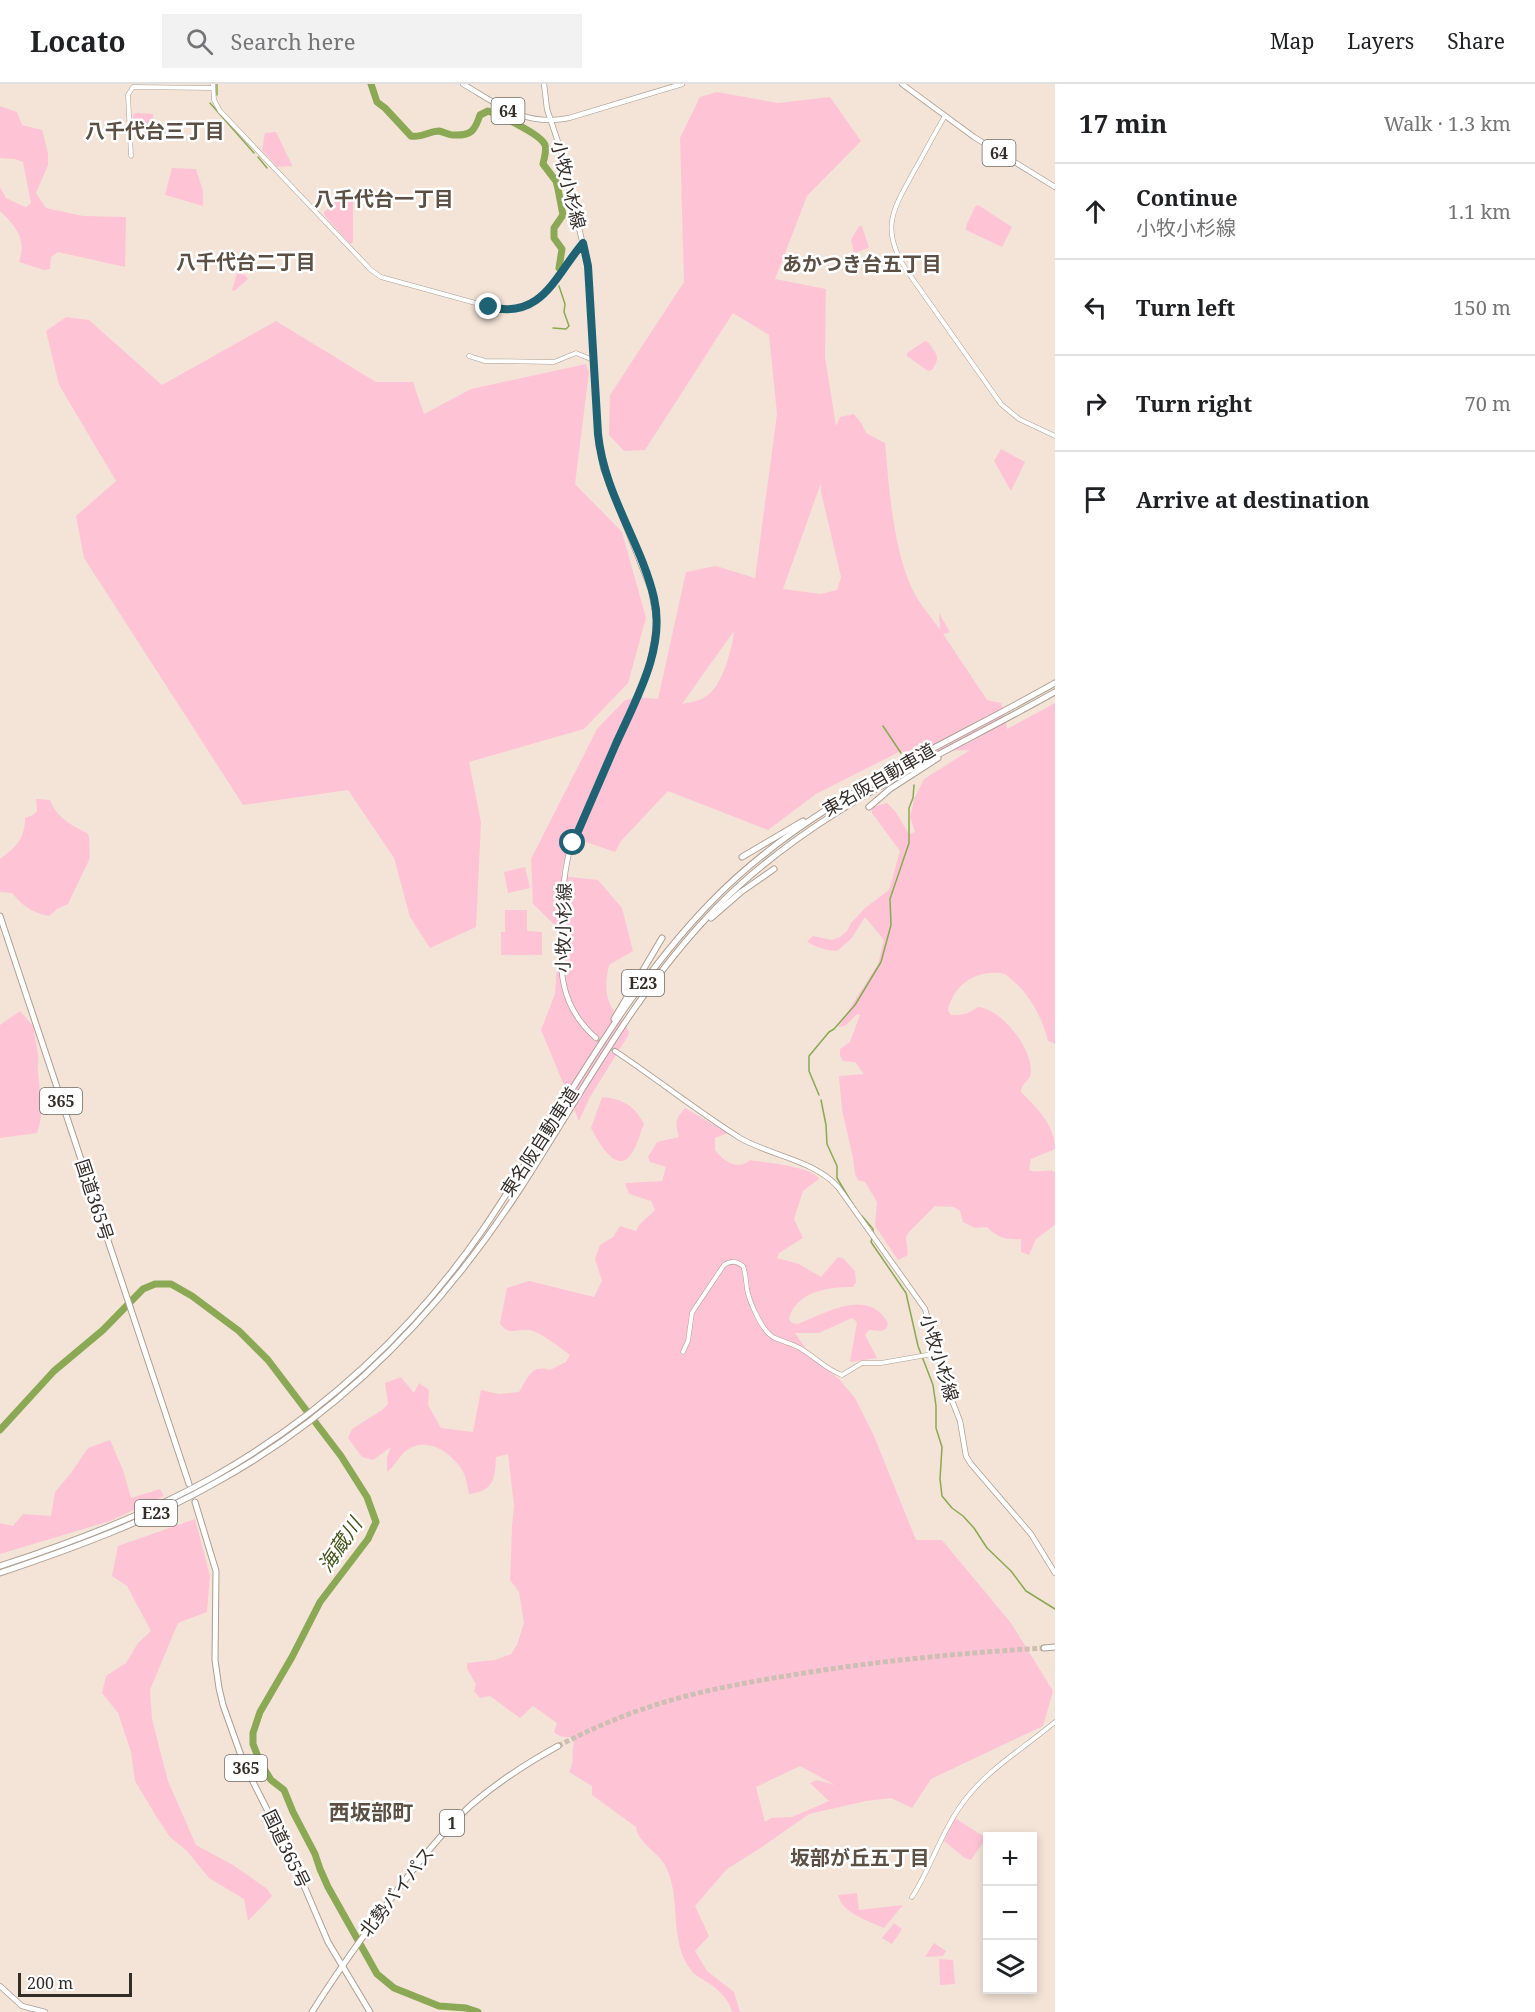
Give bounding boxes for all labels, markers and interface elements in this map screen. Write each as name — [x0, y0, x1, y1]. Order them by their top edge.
search box — [162, 14, 582, 68]
text: Locato — [30, 22, 126, 60]
icon: search — [183, 25, 216, 58]
text: Search here — [231, 26, 355, 56]
text: Map — [1270, 27, 1314, 55]
text: Layers — [1347, 27, 1414, 55]
text: Share — [1447, 27, 1505, 55]
road number: 64 — [492, 98, 524, 124]
text: 17 min — [1079, 105, 1167, 141]
text: Walk · 1.3 km — [1384, 110, 1511, 137]
district label: 八千代台三丁目 — [85, 117, 225, 144]
street label: 小牧小杉線 — [546, 138, 592, 231]
road number: 64 — [982, 140, 1016, 166]
text: Continue — [1136, 182, 1238, 212]
district label: 八千代台一丁目 — [314, 185, 454, 212]
icon: ahead — [1079, 195, 1112, 228]
text: 1.1 km — [1448, 198, 1511, 225]
text: 小牧小杉線 — [1136, 214, 1236, 241]
district label: 八千代台二丁目 — [176, 248, 316, 275]
district label: あかつき台五丁目 — [782, 250, 942, 277]
icon: left — [1079, 291, 1112, 324]
text: Turn left — [1136, 292, 1235, 322]
route end — [475, 293, 501, 319]
text: 150 m — [1453, 294, 1511, 321]
icon: right — [1079, 387, 1112, 420]
text: Turn right — [1136, 388, 1252, 418]
text: 70 m — [1465, 390, 1511, 417]
icon: arrive — [1079, 483, 1112, 516]
text: Arrive at destination — [1136, 484, 1370, 514]
street label: 東名阪自動車道 — [818, 737, 939, 821]
route start — [559, 829, 585, 855]
street label: 小牧小杉線 — [550, 883, 576, 973]
road number: E23 — [622, 970, 664, 996]
street label: 東名阪自動車道 — [495, 1082, 584, 1201]
road number: 365 — [40, 1088, 82, 1114]
street label: 国道365号 — [71, 1156, 119, 1243]
street label: 小牧小杉線 — [915, 1311, 965, 1404]
road number: E23 — [135, 1500, 177, 1526]
water label: 海蔵川 — [312, 1511, 369, 1577]
road number: 365 — [225, 1755, 267, 1781]
district label: 西坂部町 — [329, 1798, 413, 1826]
street label: 国道365号 — [258, 1805, 316, 1892]
road number: 1 — [440, 1810, 464, 1836]
map controls — [983, 1832, 1037, 1994]
button: + — [983, 1832, 1037, 1886]
street label: 北勢バイパス — [354, 1842, 439, 1941]
district label: 坂部が丘五丁目 — [790, 1844, 930, 1871]
button: − — [983, 1886, 1037, 1940]
button: layers — [983, 1940, 1037, 1994]
scale bar — [18, 1970, 132, 1998]
text: 200 m — [27, 1972, 73, 1994]

